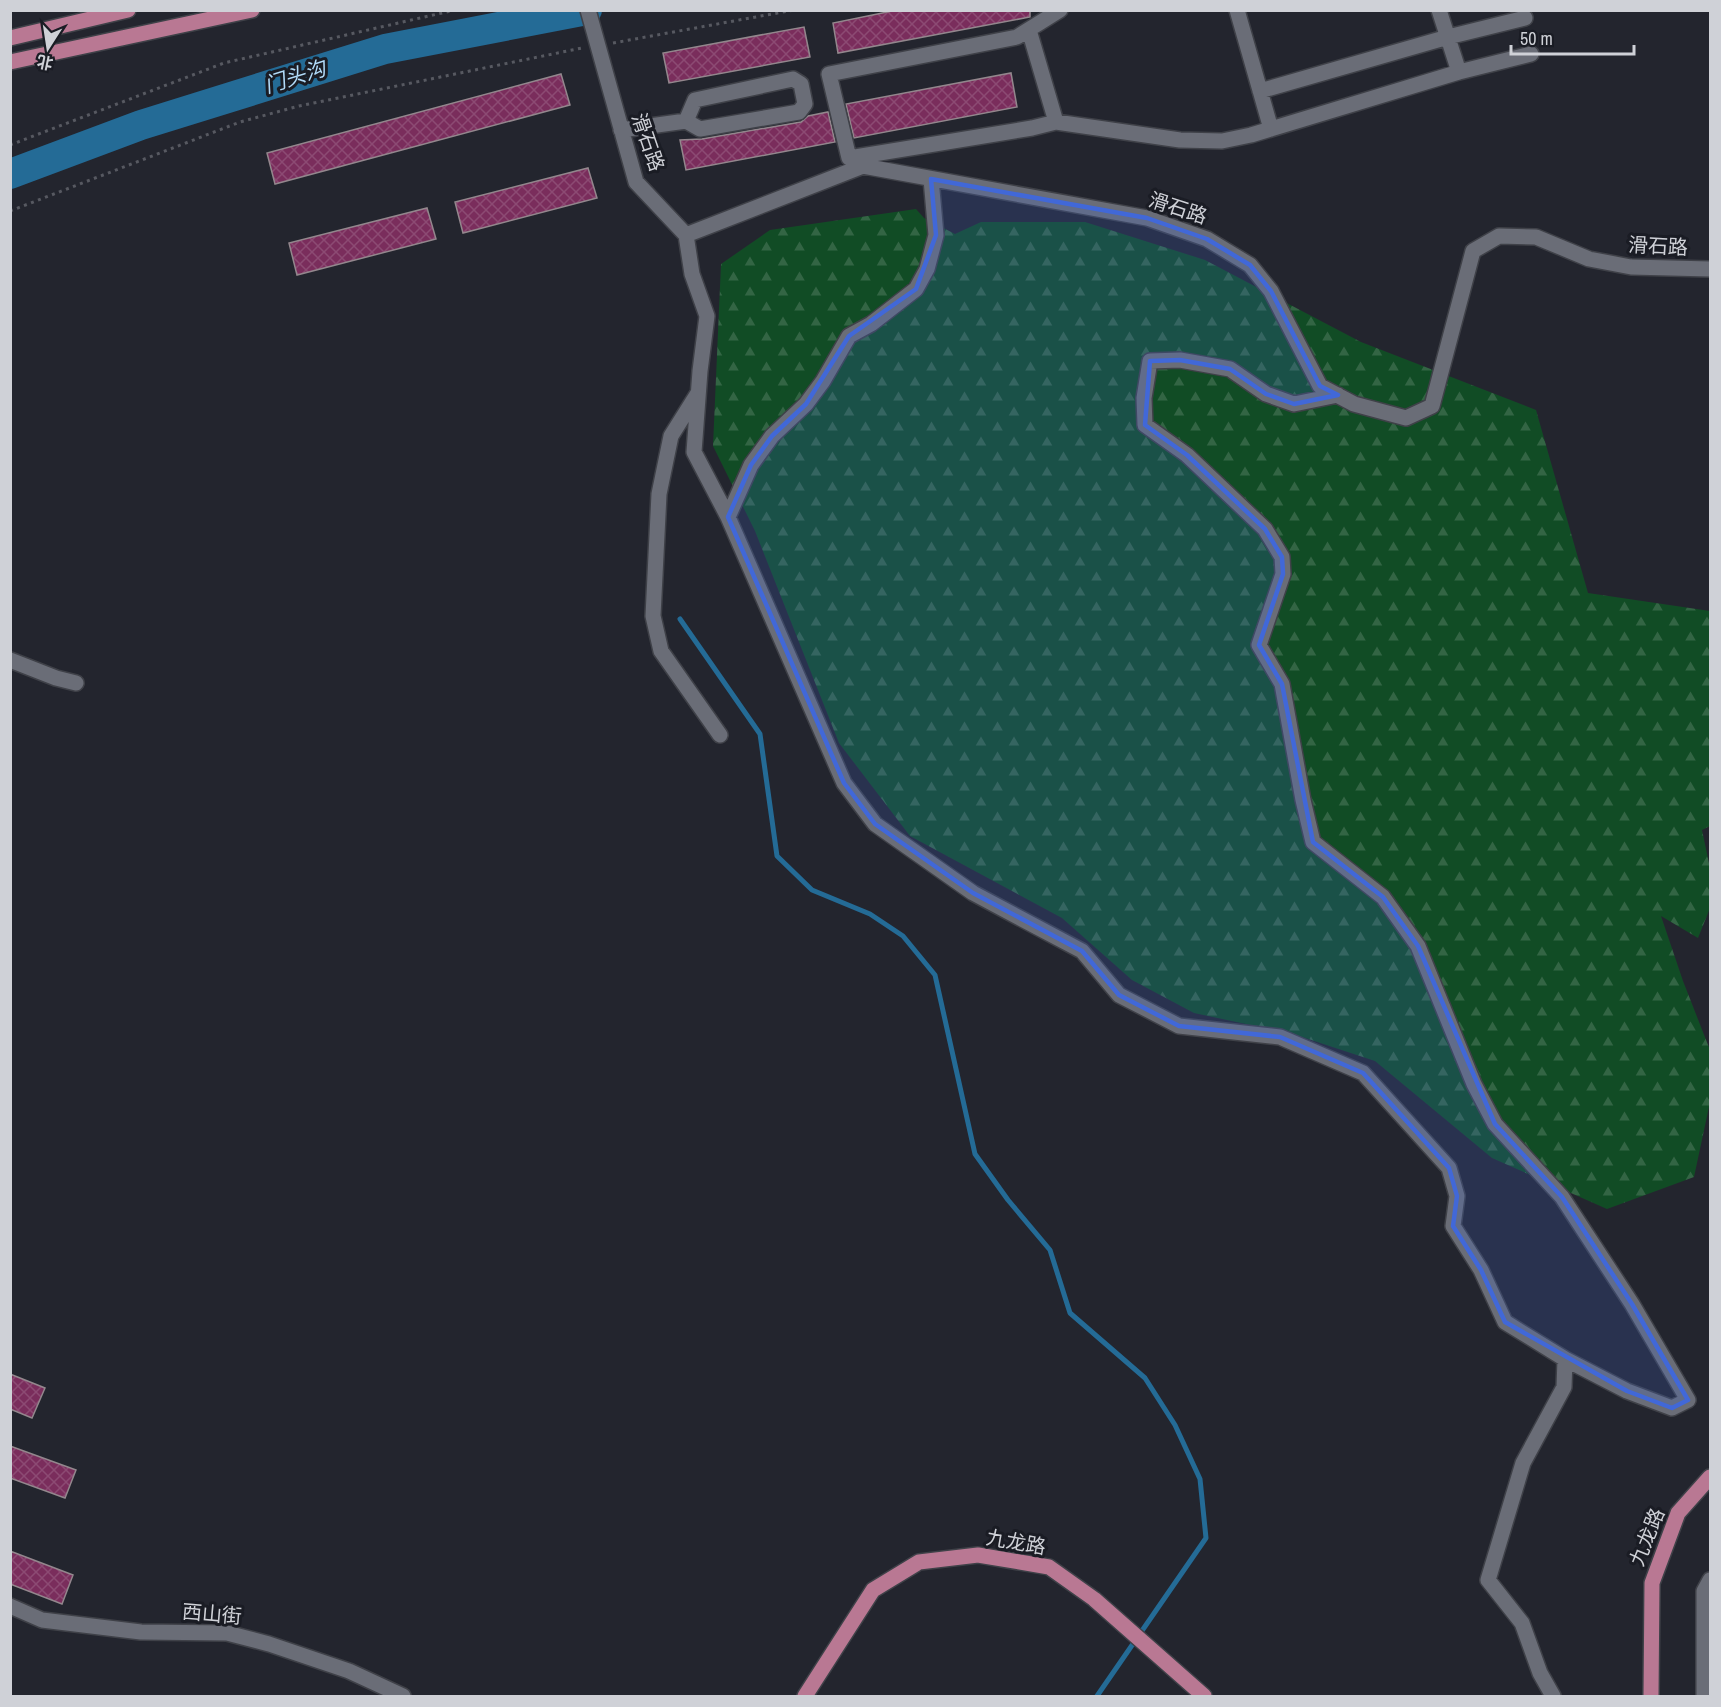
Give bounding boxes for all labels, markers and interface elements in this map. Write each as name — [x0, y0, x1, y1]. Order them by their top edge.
north arrow — [18, 18, 78, 78]
scale bar — [1511, 18, 1634, 56]
text: 50 m — [1520, 26, 1553, 51]
text: 北 — [35, 50, 55, 75]
water label: 门头沟 — [260, 53, 331, 100]
street label: 滑石路 — [626, 109, 671, 175]
street label: 滑石路 — [1145, 185, 1211, 230]
street label: 滑石路 — [1627, 230, 1689, 261]
street label: 九龙路 — [1623, 1504, 1670, 1570]
street label: 九龙路 — [984, 1523, 1048, 1560]
street label: 西山街 — [181, 1597, 243, 1630]

